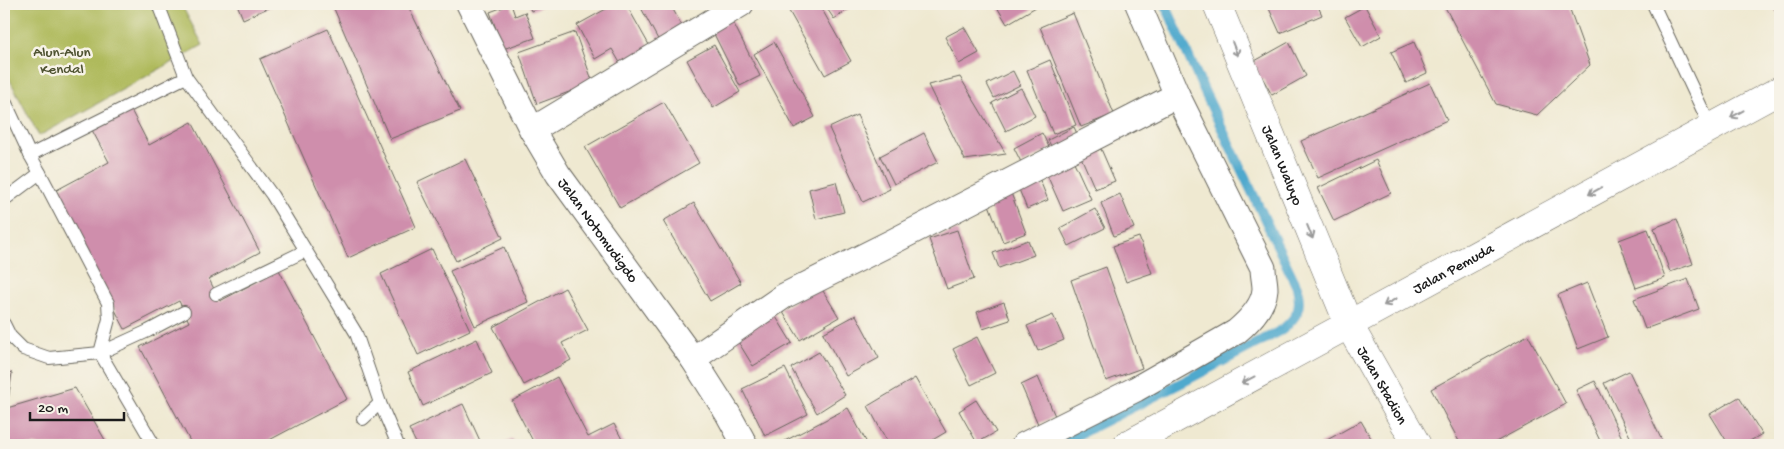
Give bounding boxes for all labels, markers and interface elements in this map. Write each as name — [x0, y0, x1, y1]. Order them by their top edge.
one-way arrow — [1231, 41, 1241, 56]
park label: Alun-Alun Kendal — [33, 44, 91, 79]
one-way arrow — [1730, 109, 1745, 119]
street label: Jalan Waluyo — [1257, 123, 1306, 209]
street label: Jalan Notomudigdo — [553, 175, 641, 287]
one-way arrow — [1587, 186, 1602, 196]
one-way arrow — [1306, 224, 1315, 239]
street label: Jalan Pemuda — [1410, 240, 1498, 299]
one-way arrow — [1383, 297, 1398, 307]
street label: Jalan Stadion — [1352, 344, 1411, 428]
one-way arrow — [1240, 375, 1255, 385]
scale bar — [30, 389, 124, 421]
text: 20 m — [38, 400, 68, 418]

